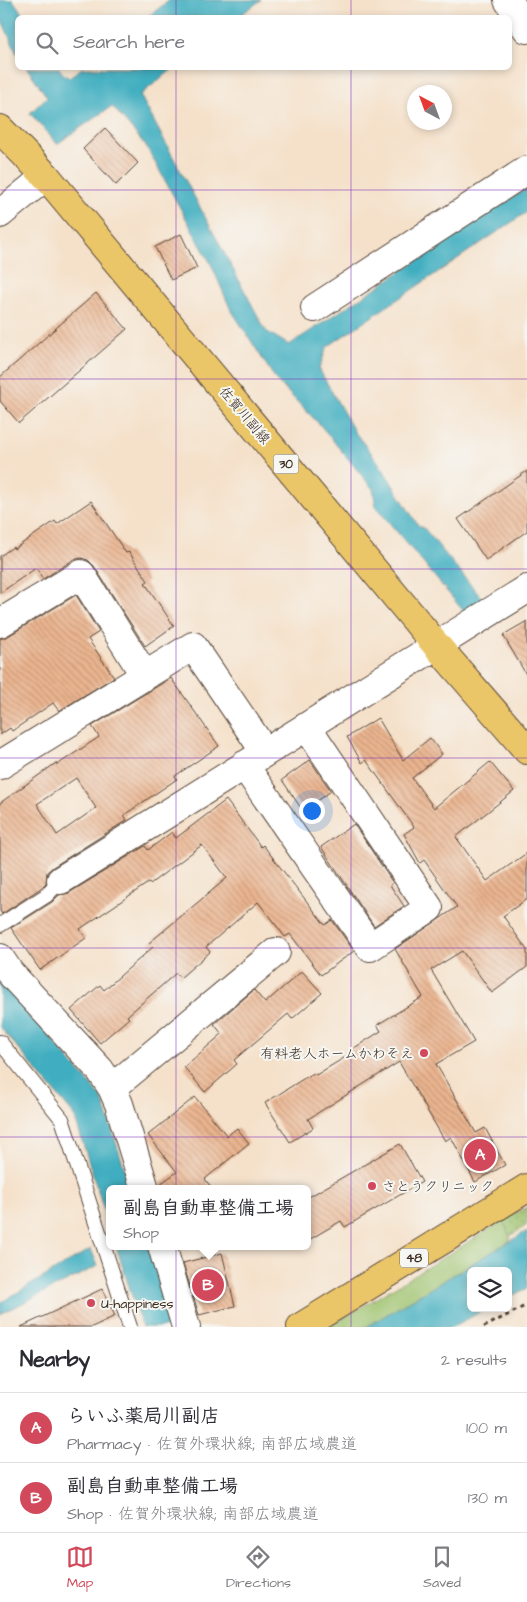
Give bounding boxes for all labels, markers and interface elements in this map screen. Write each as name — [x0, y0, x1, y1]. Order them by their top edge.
search box — [15, 15, 512, 70]
icon: search — [33, 29, 61, 57]
text: Search here — [73, 29, 185, 56]
north arrow — [407, 85, 452, 130]
street label: 佐賀川副線 — [214, 382, 274, 449]
road number: 30 — [274, 454, 298, 474]
your location — [299, 798, 325, 824]
place label: 有料老人ホームかわそえ — [261, 1044, 414, 1064]
marker: 有料老人ホームかわそえ — [418, 1047, 430, 1059]
pin: A — [464, 1136, 496, 1174]
place label: さとうクリニック — [382, 1177, 494, 1197]
marker: さとうクリニック — [366, 1180, 378, 1192]
popup — [106, 1185, 311, 1250]
text: 副島自動車整備工場 — [123, 1195, 294, 1222]
text: Shop — [123, 1222, 159, 1244]
road number: 48 — [400, 1248, 428, 1268]
pin: B — [192, 1266, 224, 1304]
map controls — [467, 1267, 512, 1312]
button: layers — [467, 1267, 512, 1312]
place label: U-happiness — [101, 1294, 174, 1314]
marker: U-happiness — [85, 1297, 97, 1309]
text: Nearby — [20, 1345, 90, 1374]
text: 2 results — [441, 1349, 507, 1371]
text: らいふ薬局川副店 — [67, 1403, 219, 1430]
text: A — [31, 1417, 41, 1439]
text: 100 m — [466, 1417, 507, 1439]
text: Pharmacy · 佐賀外環状線; 南部広域農道 — [67, 1433, 357, 1455]
text: 副島自動車整備工場 — [67, 1473, 238, 1500]
text: B — [30, 1487, 42, 1509]
text: 130 m — [468, 1487, 507, 1509]
text: Shop · 佐賀外環状線; 南部広域農道 — [67, 1503, 319, 1525]
tab: Map — [66, 1543, 94, 1593]
tab: Directions — [226, 1543, 291, 1593]
tab: Saved — [423, 1543, 461, 1593]

